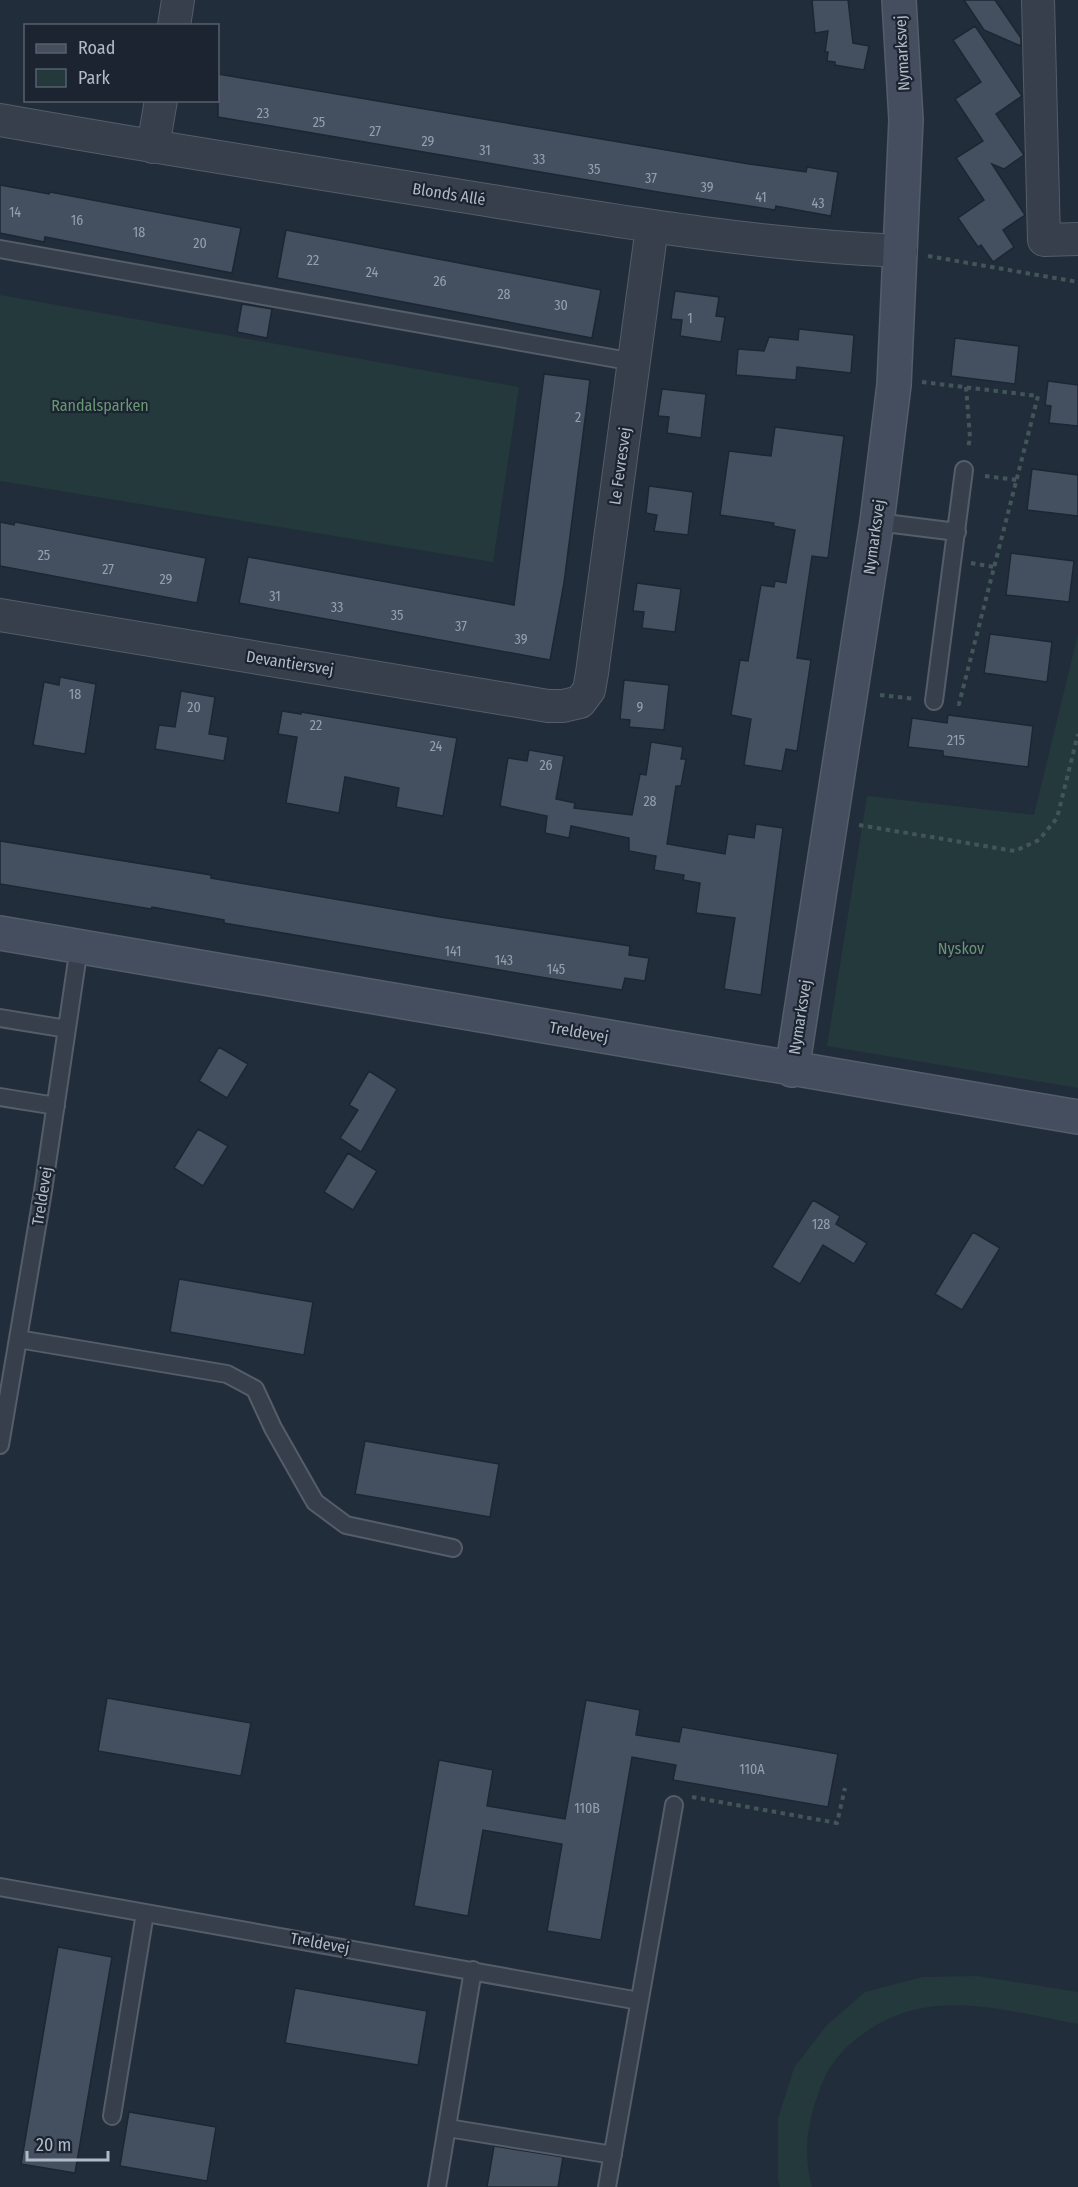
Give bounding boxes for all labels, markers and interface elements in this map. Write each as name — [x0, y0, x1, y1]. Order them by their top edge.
street label: Nymarksvej — [891, 15, 913, 91]
legend — [24, 24, 219, 102]
text: Road — [78, 37, 115, 59]
text: Park — [78, 67, 111, 89]
house number: 23 — [257, 105, 269, 122]
house number: 25 — [313, 114, 325, 131]
house number: 27 — [369, 123, 381, 140]
house number: 29 — [422, 133, 435, 150]
house number: 31 — [479, 142, 491, 159]
house number: 33 — [533, 151, 545, 168]
house number: 35 — [588, 161, 600, 178]
house number: 37 — [645, 170, 657, 187]
street label: Blonds Allé — [411, 179, 487, 209]
house number: 39 — [701, 179, 714, 196]
house number: 41 — [755, 189, 767, 206]
house number: 43 — [812, 195, 824, 212]
house number: 14 — [9, 204, 21, 221]
house number: 16 — [71, 212, 83, 229]
house number: 18 — [133, 224, 145, 241]
house number: 20 — [193, 235, 207, 252]
house number: 22 — [307, 252, 319, 269]
house number: 24 — [366, 264, 379, 281]
house number: 26 — [433, 273, 447, 290]
house number: 28 — [497, 286, 511, 303]
house number: 30 — [554, 297, 568, 314]
house number: 1 — [687, 310, 693, 327]
park label: Randalsparken — [51, 396, 149, 415]
house number: 2 — [575, 409, 581, 426]
street label: Le Fevresvej — [605, 426, 635, 506]
street label: Nymarksvej — [859, 498, 889, 576]
house number: 25 — [38, 547, 50, 564]
house number: 27 — [102, 561, 114, 578]
house number: 29 — [160, 571, 173, 588]
house number: 31 — [269, 588, 281, 605]
house number: 33 — [331, 599, 343, 616]
house number: 35 — [391, 607, 403, 624]
house number: 37 — [455, 618, 467, 635]
house number: 39 — [515, 631, 528, 648]
street label: Devantiersvej — [245, 647, 335, 679]
house number: 18 — [69, 686, 81, 703]
house number: 20 — [187, 699, 201, 716]
house number: 9 — [637, 699, 644, 716]
house number: 22 — [310, 717, 322, 734]
house number: 215 — [947, 732, 965, 749]
house number: 24 — [430, 738, 443, 755]
house number: 26 — [539, 757, 553, 774]
house number: 28 — [643, 793, 657, 810]
park label: Nyskov — [938, 939, 984, 958]
house number: 141 — [445, 943, 461, 960]
house number: 143 — [495, 952, 513, 969]
house number: 145 — [547, 961, 565, 978]
street label: Nymarksvej — [785, 978, 815, 1056]
street label: Treldevej — [548, 1017, 610, 1047]
street label: Treldevej — [28, 1165, 56, 1227]
house number: 128 — [812, 1216, 830, 1233]
house number: 110A — [739, 1761, 765, 1778]
house number: 110B — [574, 1800, 600, 1817]
street label: Treldevej — [289, 1928, 351, 1958]
scale bar — [27, 2124, 108, 2162]
text: 20 m — [36, 2134, 71, 2156]

